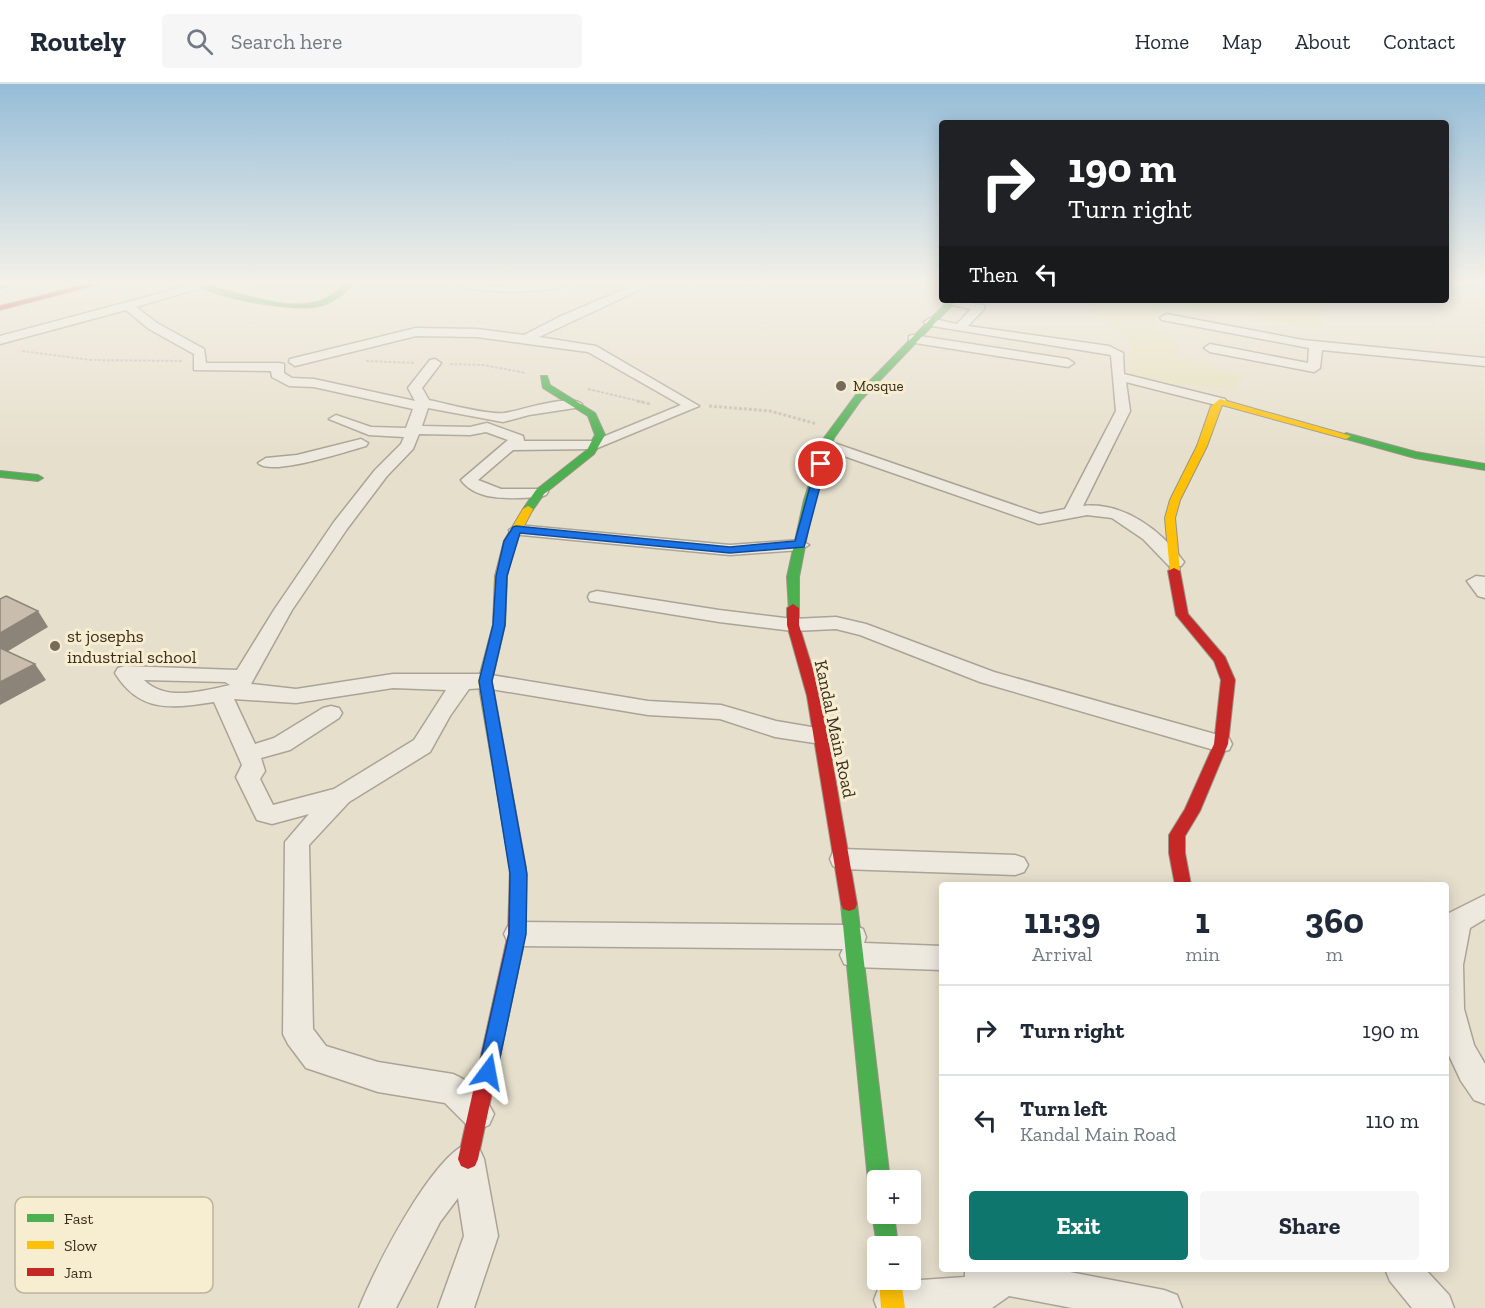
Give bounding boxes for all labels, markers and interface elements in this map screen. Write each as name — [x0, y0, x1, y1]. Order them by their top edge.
search box — [162, 14, 582, 68]
text: Routely — [30, 25, 126, 58]
icon: search — [183, 25, 216, 58]
text: Search here — [231, 28, 342, 55]
text: Home — [1135, 29, 1189, 54]
text: Map — [1222, 29, 1262, 54]
text: About — [1295, 29, 1350, 54]
text: Contact — [1383, 29, 1455, 54]
text: 190 m — [1068, 142, 1176, 193]
icon: right — [969, 144, 1047, 222]
text: Turn right — [1068, 193, 1192, 225]
icon: left — [1030, 258, 1063, 291]
text: Then — [969, 261, 1018, 288]
place label: Mosque — [853, 377, 904, 395]
marker: Mosque — [834, 379, 848, 393]
pin — [795, 438, 846, 489]
icon: arrive — [804, 447, 837, 480]
place label: st josephs industrial school — [67, 625, 197, 668]
marker: st josephs industrial school — [48, 639, 62, 653]
street label: Kandal Main Road — [810, 658, 860, 800]
text: 11:39 — [1024, 899, 1100, 942]
text: 1 — [1195, 899, 1210, 942]
text: 360 — [1305, 899, 1364, 942]
text: Arrival — [1032, 942, 1092, 966]
text: min — [1185, 942, 1220, 966]
text: m — [1326, 942, 1343, 966]
icon: right — [969, 1014, 1002, 1047]
text: Turn right — [1020, 1017, 1124, 1044]
text: 190 m — [1362, 1017, 1419, 1044]
position arrow — [456, 1040, 520, 1104]
text: Turn left — [1020, 1095, 1107, 1122]
icon: left — [969, 1104, 1002, 1137]
text: 110 m — [1365, 1107, 1419, 1134]
text: Kandal Main Road — [1020, 1122, 1176, 1146]
map controls — [867, 1170, 921, 1290]
button: + — [867, 1170, 921, 1224]
button: Exit — [969, 1191, 1188, 1260]
button: Share — [1200, 1191, 1419, 1260]
legend — [15, 1197, 213, 1293]
text: Fast — [64, 1209, 93, 1228]
text: Slow — [64, 1236, 98, 1255]
button: − — [867, 1236, 921, 1290]
text: Jam — [64, 1263, 93, 1282]

